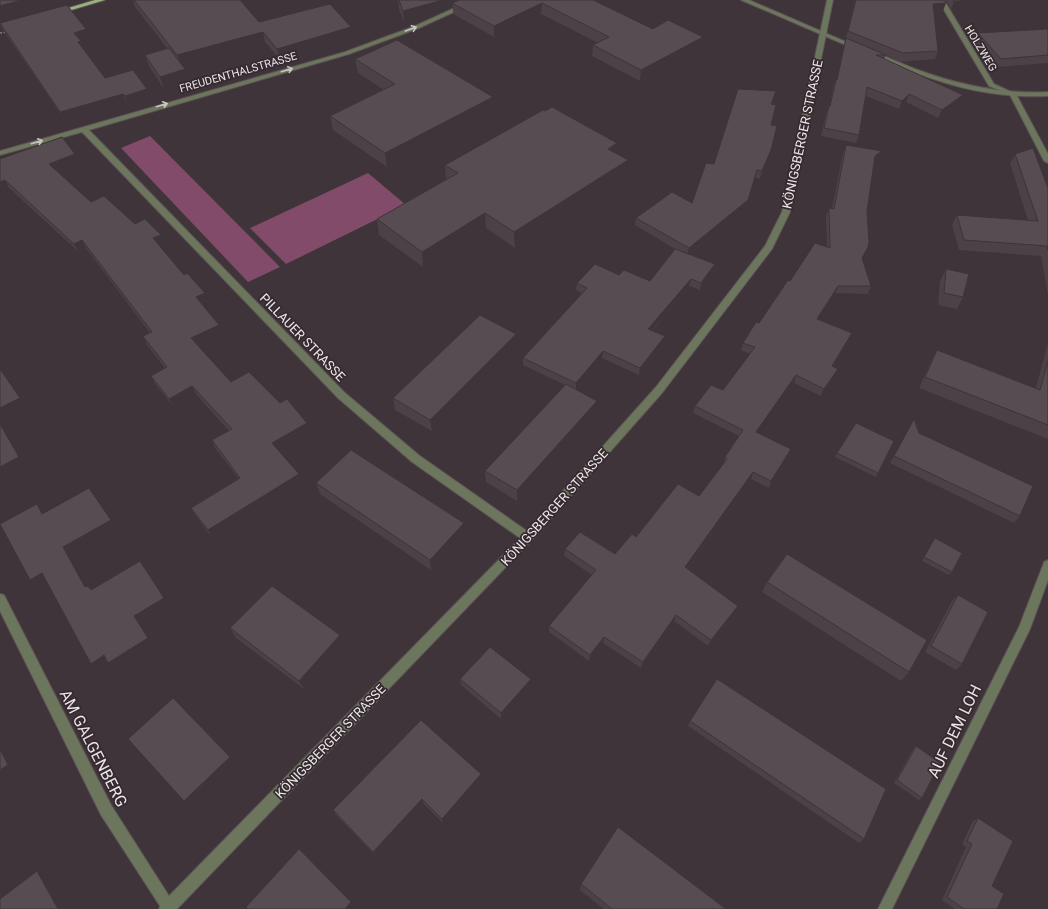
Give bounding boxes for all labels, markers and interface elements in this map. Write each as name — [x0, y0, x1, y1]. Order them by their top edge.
street label: HOLZWEG — [962, 23, 999, 74]
one-way arrow — [404, 25, 417, 32]
street label: FREUDENTHALSTRASSE — [178, 50, 298, 95]
street label: KÖNIGSBERGER STRASSE — [779, 58, 826, 210]
one-way arrow — [281, 66, 294, 73]
one-way arrow — [156, 101, 169, 109]
one-way arrow — [31, 138, 44, 145]
street label: PILLAUER STRASSE — [257, 290, 348, 384]
street label: KÖNIGSBERGER STRASSE — [498, 446, 611, 569]
street label: KÖNIGSBERGER STRASSE — [272, 681, 389, 801]
street label: AUF DEM LOH — [924, 681, 985, 781]
street label: AM GALGENBERG — [56, 686, 131, 810]

